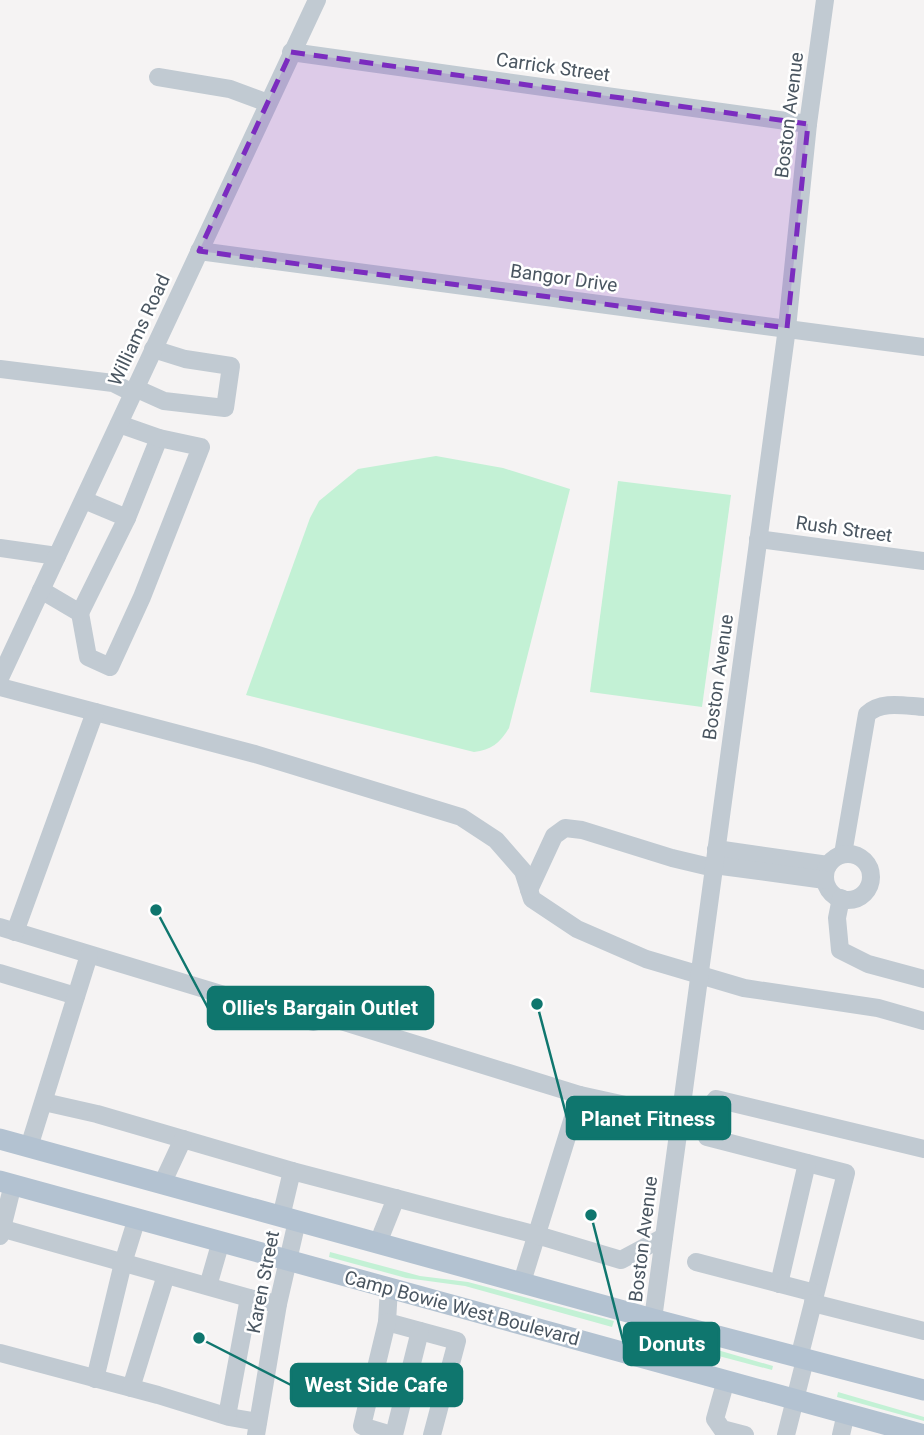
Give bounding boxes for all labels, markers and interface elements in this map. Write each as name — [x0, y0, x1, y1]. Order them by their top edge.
street label: Carrick Street — [495, 48, 611, 86]
street label: Boston Avenue — [770, 51, 808, 179]
street label: Bangor Drive — [509, 259, 619, 297]
street label: Williams Road — [103, 271, 175, 389]
street label: Rush Street — [794, 511, 894, 547]
street label: Boston Avenue — [698, 613, 738, 741]
callout: Ollie's Bargain Outlet — [208, 987, 433, 1029]
text: Ollie's Bargain Outlet — [222, 996, 418, 1020]
callout: Planet Fitness — [567, 1097, 730, 1139]
text: Planet Fitness — [581, 1107, 716, 1131]
street label: Boston Avenue — [624, 1175, 662, 1303]
street label: Karen Street — [242, 1229, 284, 1335]
street label: Camp Bowie West Boulevard — [342, 1265, 582, 1351]
callout: Donuts — [624, 1323, 719, 1365]
text: Donuts — [639, 1332, 706, 1356]
callout: West Side Cafe — [291, 1364, 462, 1406]
text: West Side Cafe — [305, 1373, 447, 1397]

